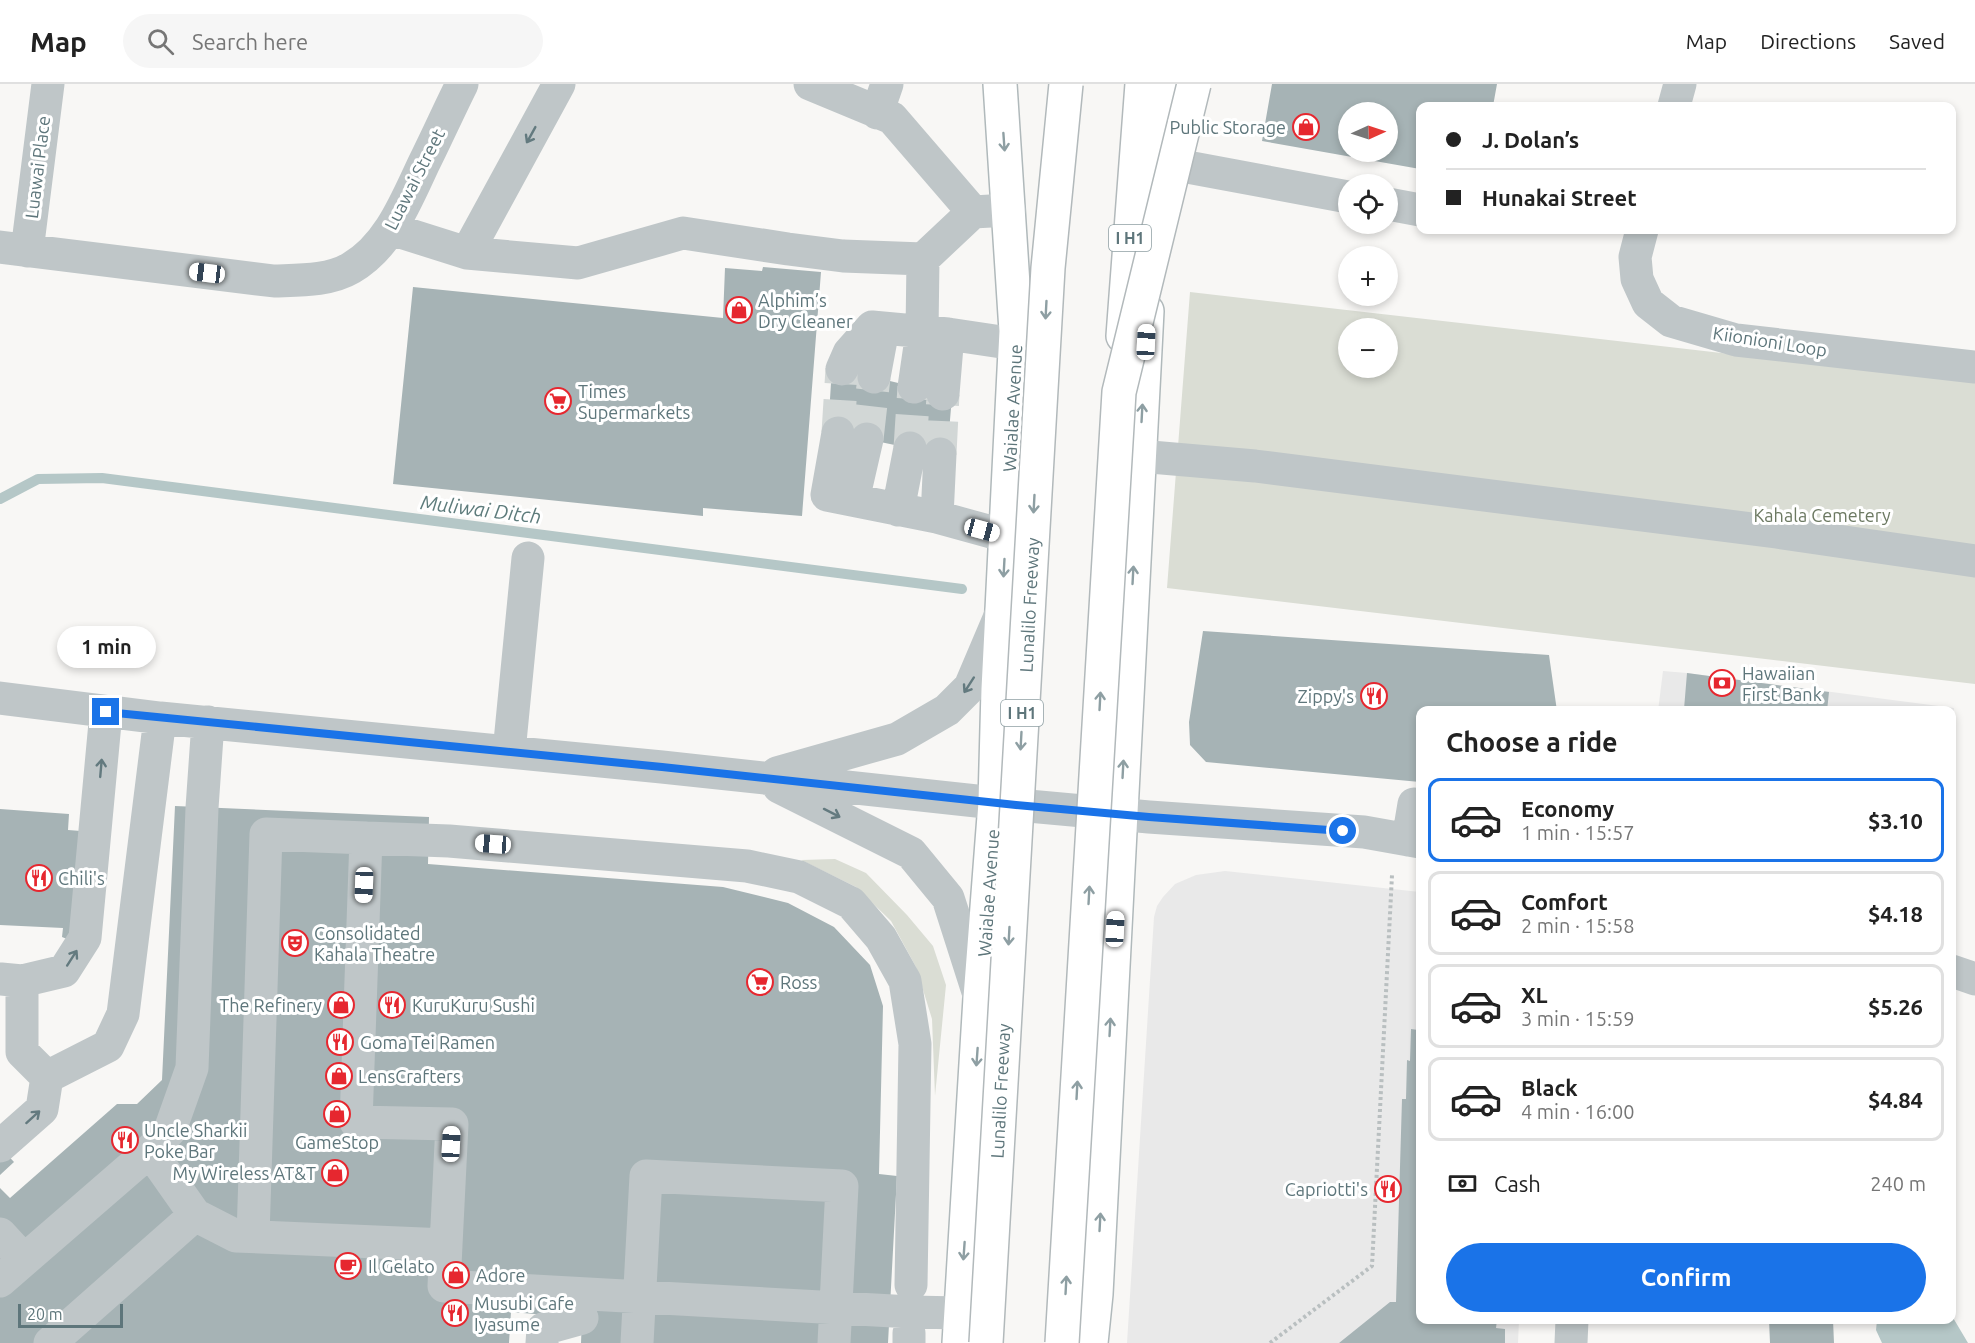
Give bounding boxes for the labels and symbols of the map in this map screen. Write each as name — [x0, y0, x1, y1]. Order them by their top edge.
north arrow — [1338, 102, 1398, 162]
shop icon: Public Storage — [1291, 112, 1321, 142]
street label: Luawai Place — [21, 114, 53, 220]
place label: Public Storage — [1170, 117, 1286, 137]
street label: Luawai Street — [380, 125, 448, 233]
one-way arrow — [525, 126, 536, 144]
one-way arrow — [999, 132, 1010, 152]
road number: I H1 — [1109, 225, 1151, 251]
car — [188, 262, 226, 284]
place label: Alphim’s Dry Cleaner — [758, 290, 853, 331]
shop icon: Alphim’s Dry Cleaner — [724, 295, 754, 325]
one-way arrow — [1040, 299, 1051, 319]
street label: Kiionioni Loop — [1711, 322, 1829, 360]
car — [1136, 324, 1156, 360]
street label: Waialae Avenue — [999, 344, 1025, 472]
place label: Times Supermarkets — [578, 381, 690, 422]
supermarket icon: Times Supermarkets — [543, 386, 573, 416]
one-way arrow — [1136, 404, 1147, 424]
water label: Muliwai Ditch — [419, 490, 543, 528]
one-way arrow — [1029, 494, 1040, 514]
park label: Kahala Cemetery — [1753, 505, 1891, 525]
car — [962, 517, 1002, 543]
street label: Lunalilo Freeway — [1015, 537, 1043, 673]
one-way arrow — [999, 557, 1010, 577]
one-way arrow — [1128, 565, 1139, 585]
callout: 1 min — [57, 625, 156, 667]
place label: Hawaiian First Bank — [1742, 663, 1822, 704]
bank icon: Hawaiian First Bank — [1707, 668, 1737, 698]
one-way arrow — [962, 676, 975, 693]
restaurant icon: Zippy's — [1359, 681, 1389, 711]
place label: Zippy's — [1297, 686, 1354, 706]
one-way arrow — [1095, 691, 1106, 711]
route end — [92, 698, 119, 725]
road number: I H1 — [1001, 700, 1043, 726]
one-way arrow — [1015, 730, 1026, 750]
one-way arrow — [96, 758, 107, 778]
one-way arrow — [1117, 760, 1128, 780]
one-way arrow — [823, 808, 841, 820]
route start — [1329, 817, 1356, 844]
street label: Waialae Avenue — [974, 829, 1002, 957]
car — [474, 834, 512, 854]
restaurant icon: Chili's — [24, 863, 54, 893]
car — [354, 867, 374, 903]
place label: Chili's — [58, 868, 105, 888]
one-way arrow — [1084, 886, 1095, 906]
car — [1105, 911, 1125, 947]
place label: Consolidated Kahala Theatre — [314, 923, 435, 964]
one-way arrow — [1004, 925, 1015, 945]
theatre icon: Consolidated Kahala Theatre — [280, 928, 310, 958]
one-way arrow — [67, 950, 79, 967]
supermarket icon: Ross — [745, 967, 775, 997]
place label: Ross — [780, 972, 818, 992]
shop icon: The Refinery — [326, 990, 356, 1020]
restaurant icon: KuruKuru Sushi — [377, 990, 407, 1020]
place label: The Refinery — [219, 995, 322, 1015]
place label: KuruKuru Sushi — [412, 995, 535, 1015]
one-way arrow — [1104, 1018, 1115, 1038]
street label: Lunalilo Freeway — [986, 1023, 1014, 1159]
restaurant icon: Goma Tei Ramen — [325, 1027, 355, 1057]
place label: Goma Tei Ramen — [360, 1032, 495, 1052]
one-way arrow — [971, 1046, 982, 1066]
shop icon: LensCrafters — [324, 1061, 354, 1091]
place label: LensCrafters — [358, 1066, 461, 1086]
one-way arrow — [1072, 1080, 1083, 1100]
shop icon: GameStop — [322, 1099, 352, 1129]
one-way arrow — [25, 1110, 40, 1124]
place label: Uncle Sharkii Poke Bar — [144, 1120, 247, 1161]
restaurant icon: Uncle Sharkii Poke Bar — [110, 1125, 140, 1155]
car — [441, 1126, 461, 1162]
place label: GameStop — [295, 1132, 379, 1152]
shop icon: My Wireless AT&T — [320, 1158, 350, 1188]
place label: My Wireless AT&T — [173, 1163, 316, 1183]
restaurant icon: Capriotti's — [1373, 1174, 1403, 1204]
place label: Capriotti's — [1285, 1179, 1368, 1199]
one-way arrow — [1094, 1212, 1105, 1232]
one-way arrow — [959, 1241, 970, 1261]
cafe icon: Il Gelato — [333, 1251, 363, 1281]
place label: Il Gelato — [368, 1256, 435, 1276]
shop icon: Adore — [441, 1260, 471, 1290]
place label: Adore — [476, 1265, 525, 1285]
one-way arrow — [1061, 1275, 1072, 1295]
place label: Musubi Cafe Iyasume — [474, 1293, 574, 1334]
restaurant icon: Musubi Cafe Iyasume — [440, 1298, 470, 1328]
scale bar — [18, 1301, 123, 1328]

